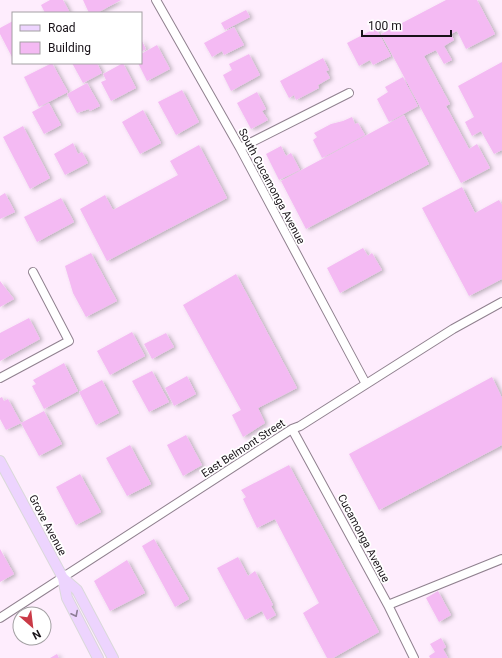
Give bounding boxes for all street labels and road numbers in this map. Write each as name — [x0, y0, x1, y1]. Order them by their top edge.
street label: South Cucamonga Avenue — [236, 126, 308, 246]
street label: East Belmont Street — [199, 416, 288, 480]
street label: Cucamonga Avenue — [335, 492, 392, 585]
street label: Grove Avenue — [26, 493, 69, 558]

